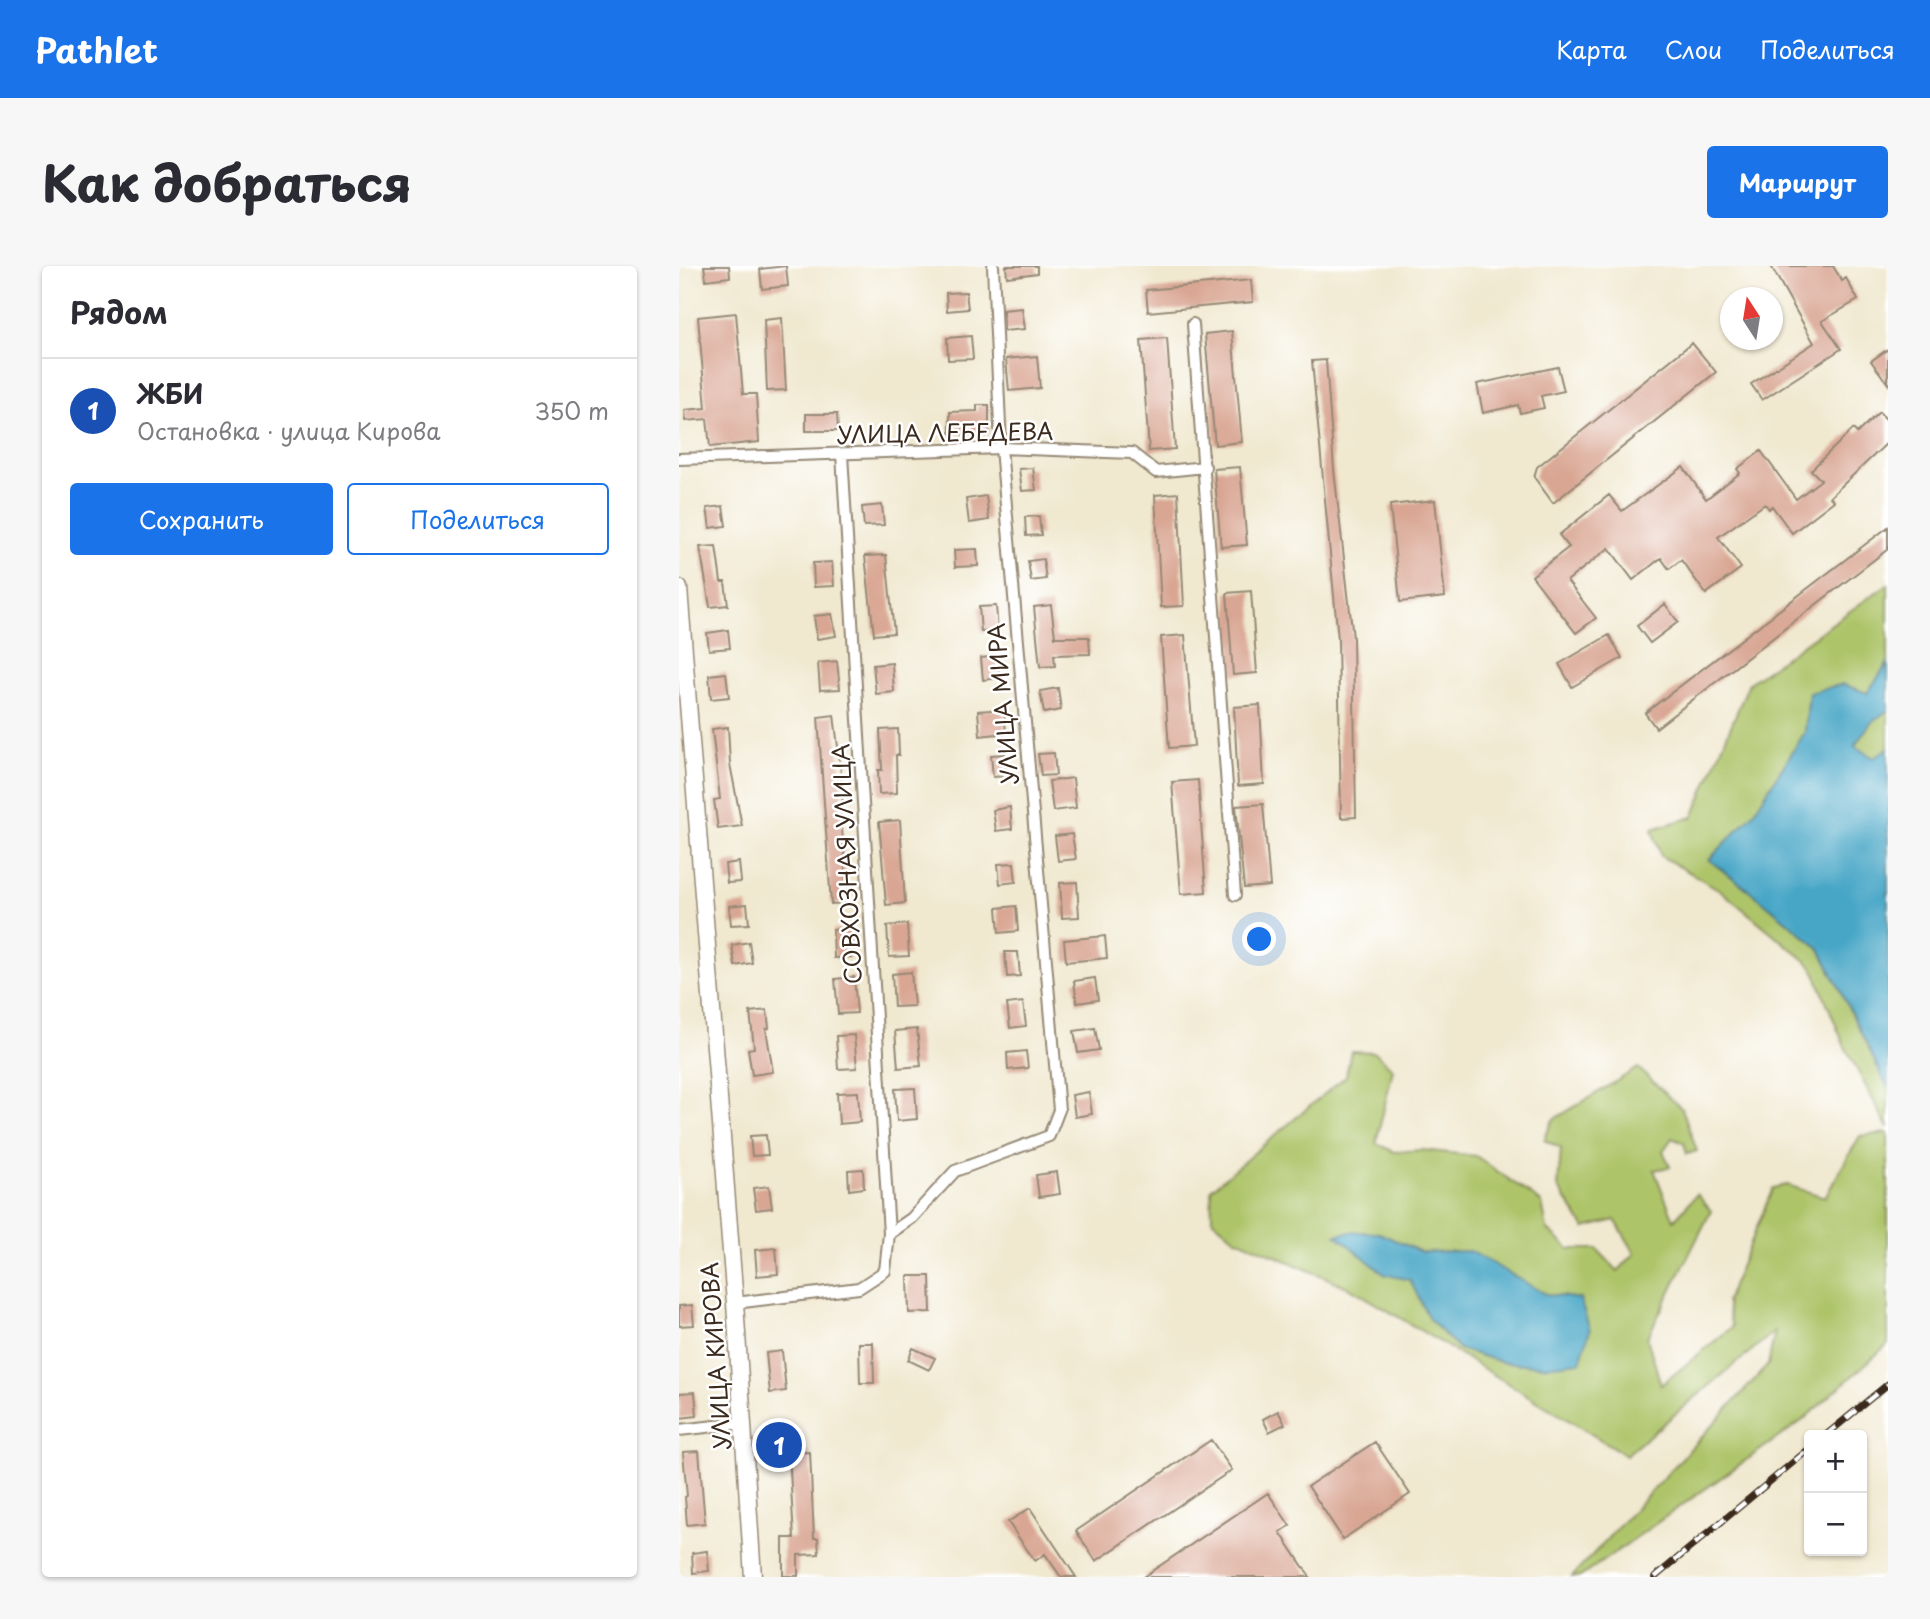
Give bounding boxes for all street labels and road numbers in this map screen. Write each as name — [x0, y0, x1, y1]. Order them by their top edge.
street label: УЛИЦА ЛЕБЕДЕВА — [836, 413, 1054, 451]
street label: УЛИЦА МИРА — [978, 622, 1026, 786]
street label: СОВХОЗНАЯ УЛИЦА — [822, 743, 870, 985]
street label: УЛИЦА КИРОВА — [691, 1261, 739, 1451]

